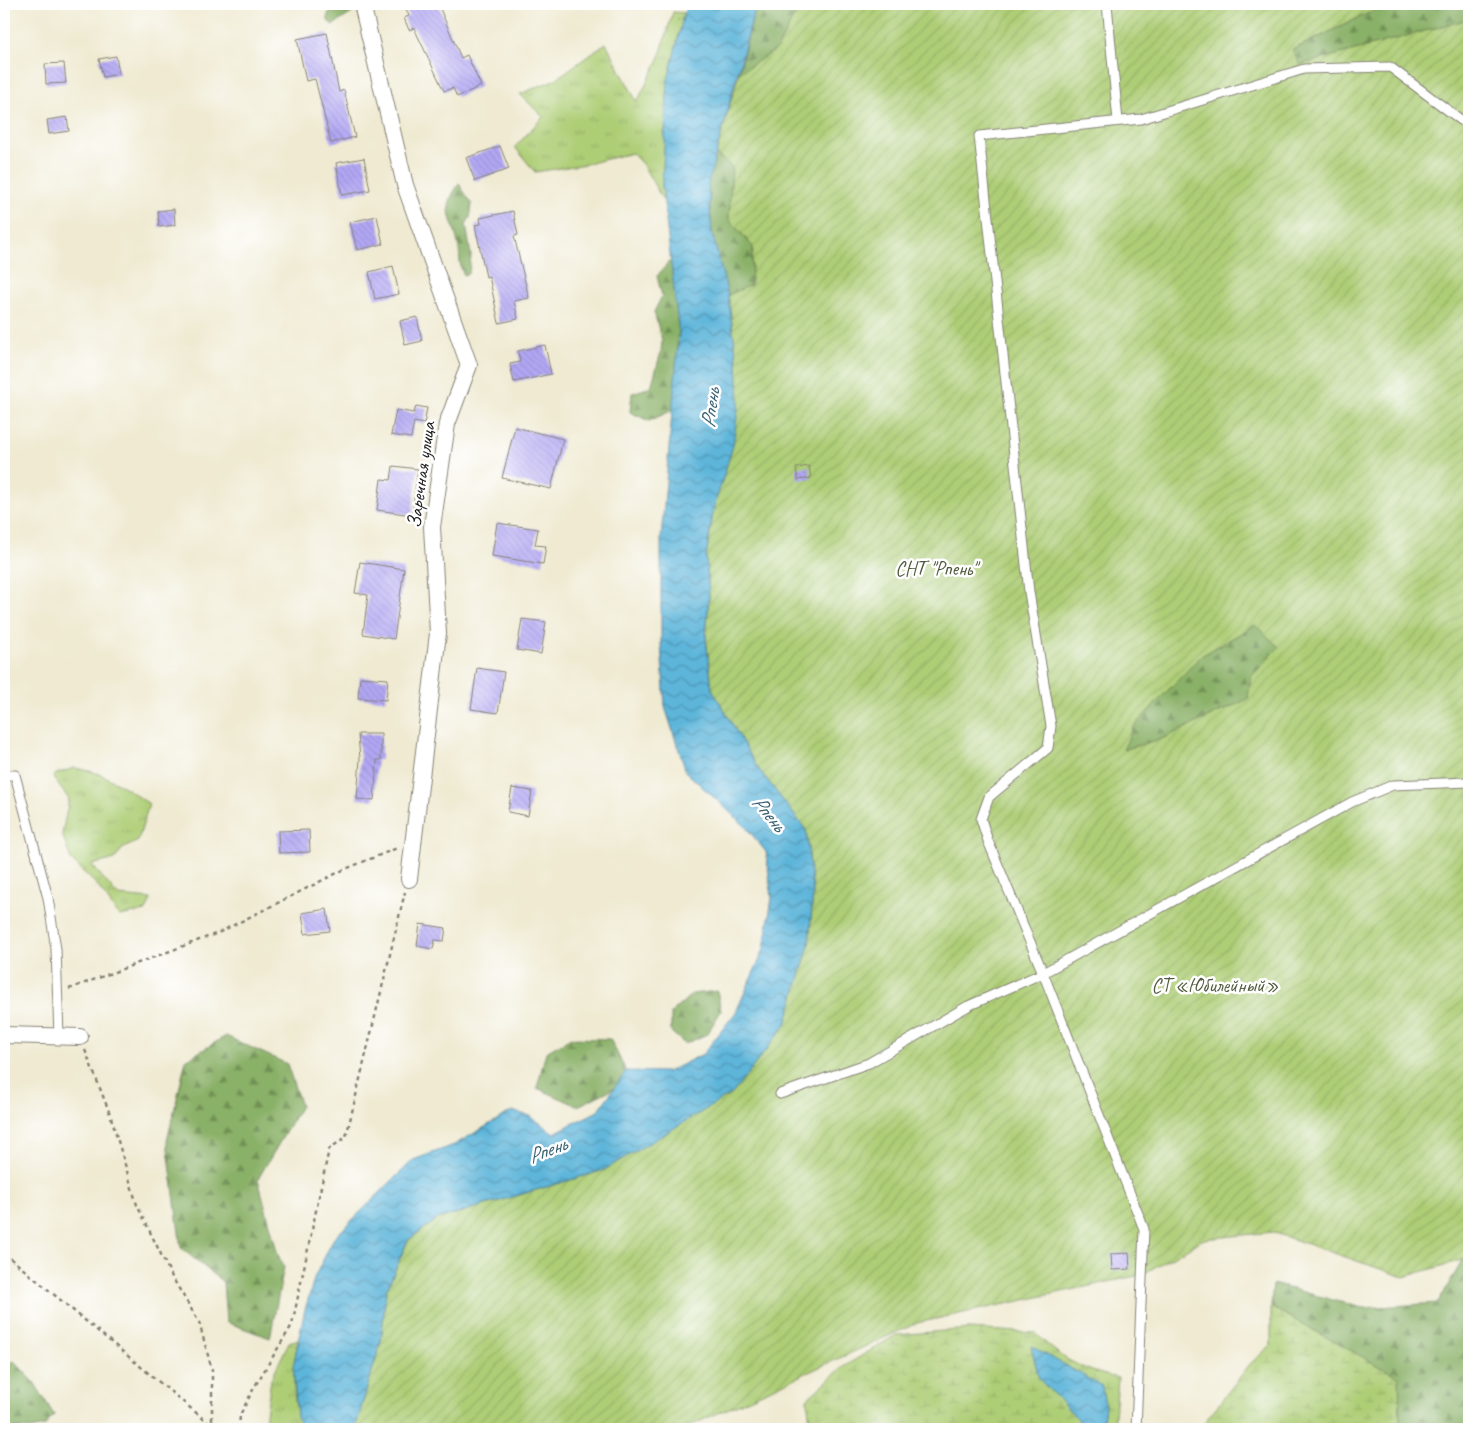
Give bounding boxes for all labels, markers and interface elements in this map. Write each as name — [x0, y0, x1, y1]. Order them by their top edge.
water label: Рпень — [694, 384, 726, 429]
street label: Заречная улица — [401, 419, 441, 530]
park label: СНТ "Рпень" — [895, 556, 981, 581]
water label: Рпень — [747, 790, 793, 838]
park label: СТ «Юбилейный» — [1151, 973, 1279, 998]
water label: Рпень — [524, 1130, 572, 1169]

